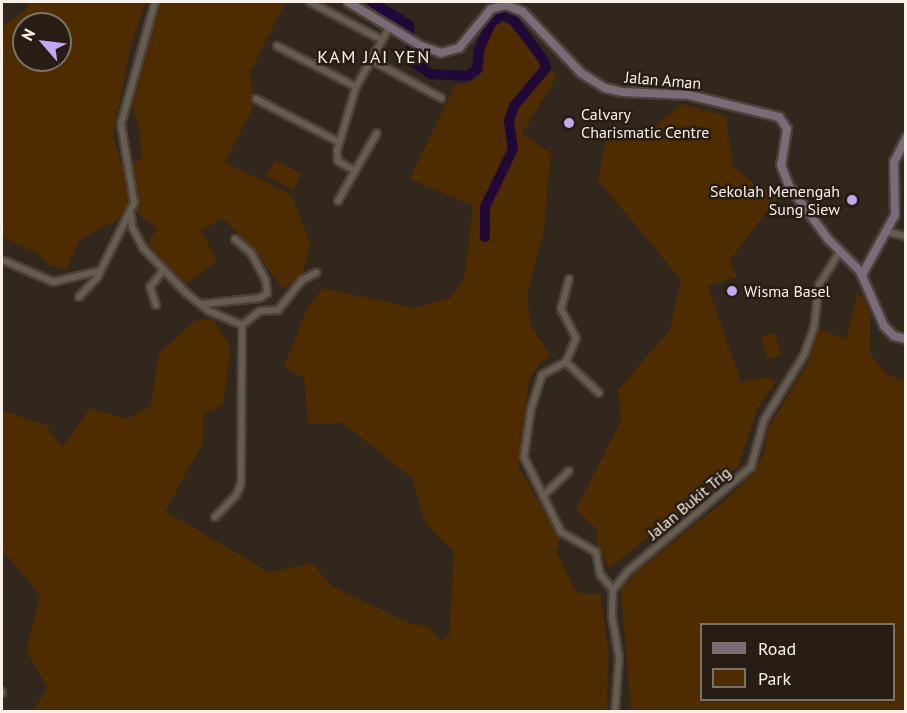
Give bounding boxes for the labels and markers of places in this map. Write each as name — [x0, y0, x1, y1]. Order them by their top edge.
place label: Calvary Charismatic Centre — [581, 104, 710, 142]
marker: Calvary Charismatic Centre — [562, 116, 576, 130]
place label: Sekolah Menengah Sung Siew — [710, 181, 840, 219]
marker: Sekolah Menengah Sung Siew — [845, 193, 859, 207]
place label: Wisma Basel — [744, 281, 830, 301]
marker: Wisma Basel — [725, 284, 739, 298]

